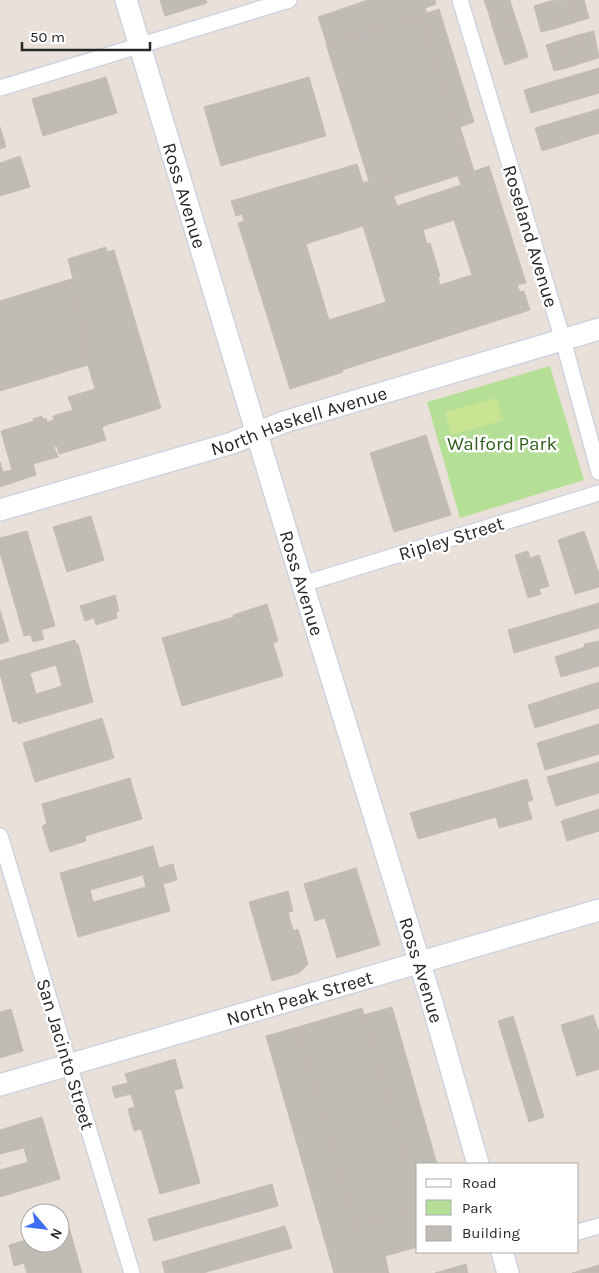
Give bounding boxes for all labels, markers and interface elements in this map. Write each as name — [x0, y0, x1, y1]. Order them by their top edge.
scale bar — [22, 20, 150, 52]
text: 50 m — [30, 28, 65, 46]
street label: Ross Avenue — [158, 140, 210, 251]
street label: Roseland Avenue — [498, 163, 562, 310]
street label: North Haskell Avenue — [208, 382, 390, 461]
park label: Walford Park — [447, 433, 557, 455]
street label: Ripley Street — [396, 513, 507, 565]
street label: Ross Avenue — [275, 528, 328, 639]
street label: Ross Avenue — [394, 915, 447, 1025]
street label: North Peak Street — [224, 967, 376, 1030]
street label: San Jacinto Street — [32, 976, 99, 1133]
legend — [416, 1163, 579, 1253]
text: Road — [462, 1174, 497, 1192]
text: Park — [462, 1199, 492, 1217]
north arrow — [20, 1203, 70, 1253]
text: Building — [462, 1224, 520, 1242]
text: N — [46, 1225, 66, 1242]

